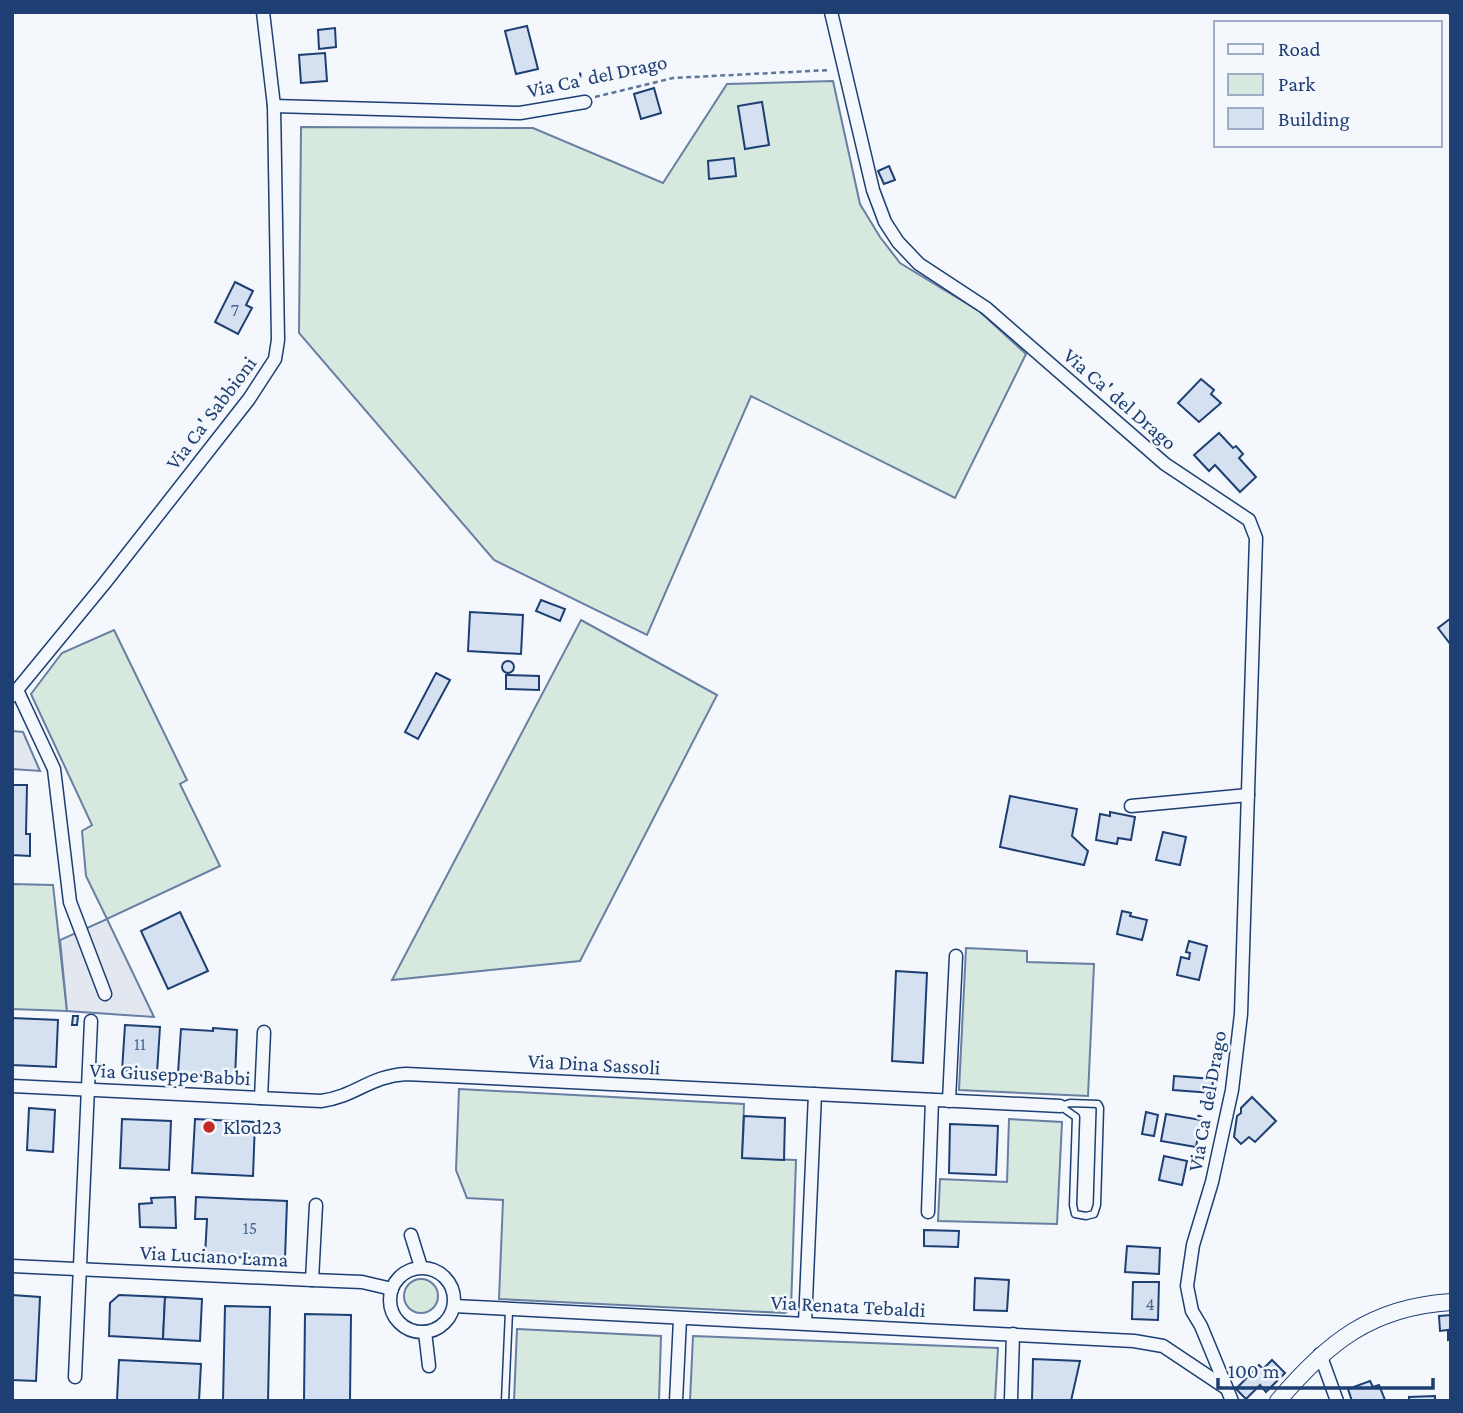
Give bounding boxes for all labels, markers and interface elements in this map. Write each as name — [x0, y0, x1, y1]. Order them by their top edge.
legend — [1214, 21, 1442, 147]
text: Road — [1278, 37, 1321, 61]
street label: Via Ca' del Drago — [525, 49, 669, 103]
text: Park — [1278, 72, 1315, 96]
text: Building — [1278, 107, 1350, 131]
house number: 7 — [231, 300, 239, 320]
street label: Via Ca' del Drago — [1058, 343, 1182, 455]
street label: Via Ca' Sabbioni — [161, 351, 262, 474]
street label: Via Ca' del Drago — [1183, 1029, 1231, 1173]
house number: 11 — [134, 1034, 146, 1054]
street label: Via Dina Sassoli — [527, 1049, 661, 1079]
street label: Via Giuseppe Babbi — [89, 1058, 252, 1090]
place label: Klod23 — [223, 1115, 282, 1139]
marker: Klod23 — [201, 1119, 217, 1135]
house number: 15 — [243, 1218, 257, 1238]
street label: Via Luciano Lama — [139, 1240, 289, 1272]
street label: Via Renata Tebaldi — [770, 1290, 927, 1322]
house number: 4 — [1145, 1294, 1155, 1314]
scale bar — [1218, 1346, 1433, 1390]
text: 100 m — [1228, 1359, 1280, 1383]

